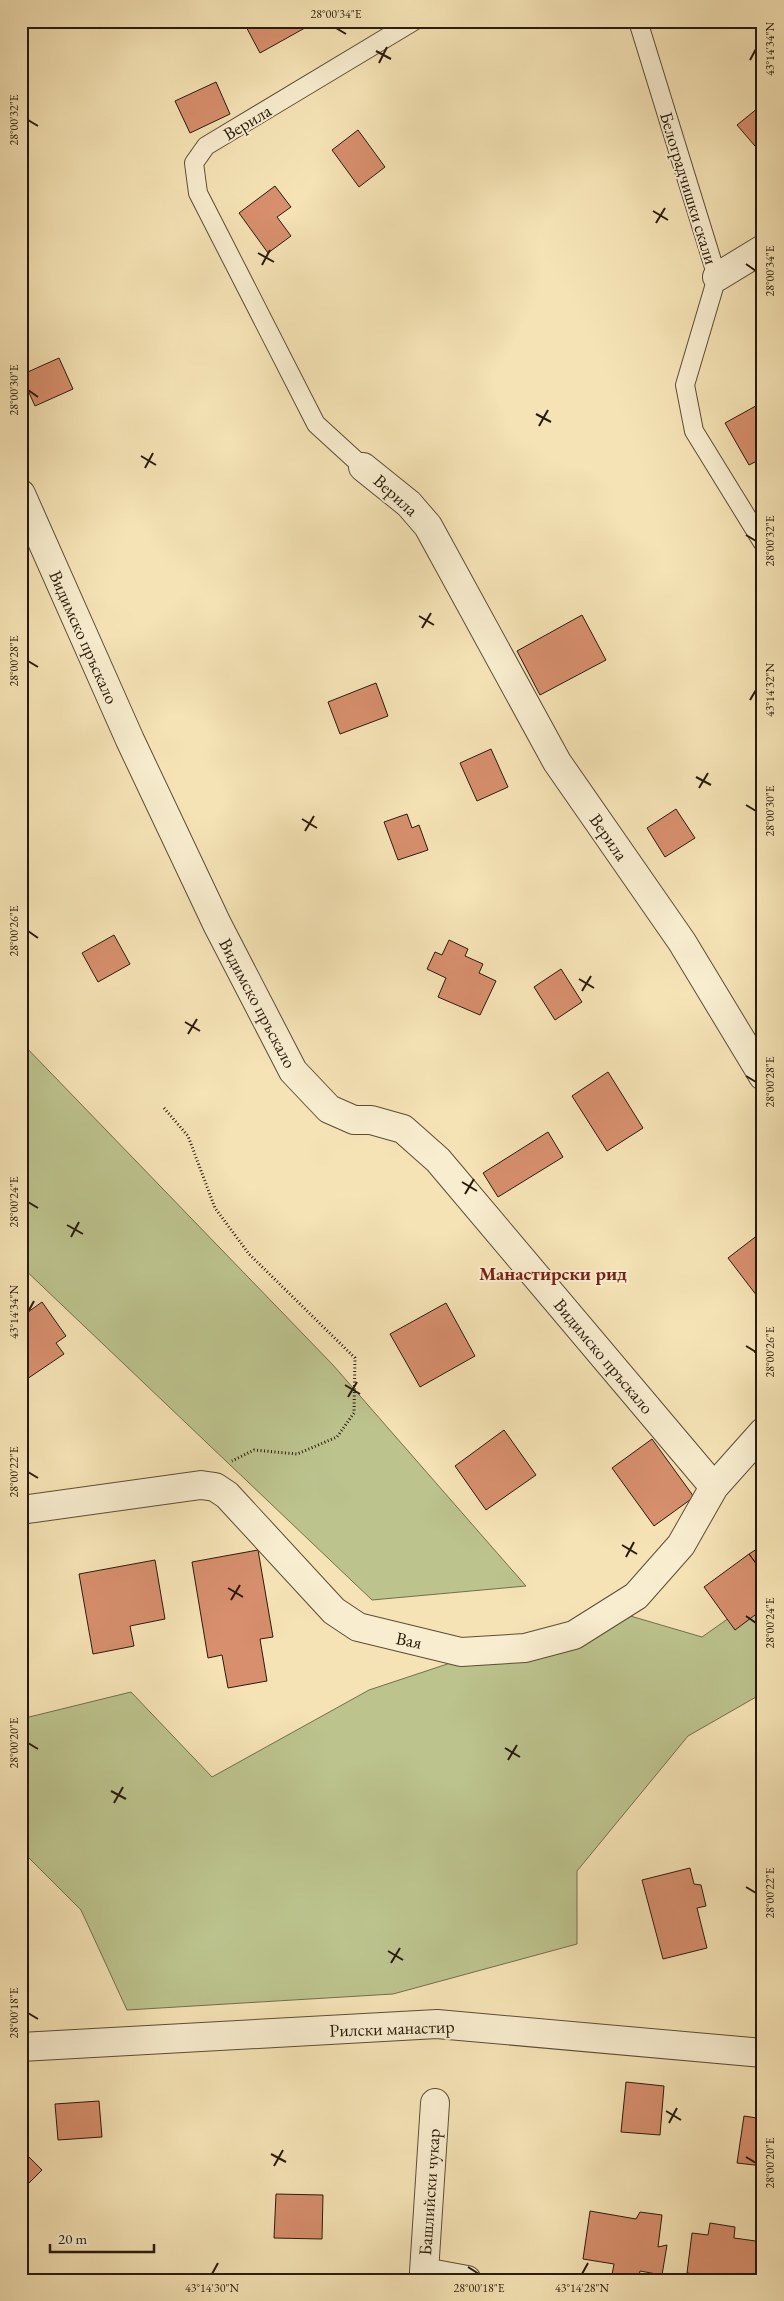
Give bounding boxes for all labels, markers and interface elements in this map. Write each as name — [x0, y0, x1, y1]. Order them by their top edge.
text: 28°00'34"E — [310, 6, 362, 22]
text: 43°14'34"N — [762, 22, 778, 76]
text: 28°00'32"E — [6, 94, 22, 146]
street label: Верила — [219, 98, 276, 145]
street label: Белоградчишки скали — [655, 109, 723, 268]
text: 28°00'34"E — [762, 245, 778, 297]
text: 28°00'30"E — [6, 364, 22, 416]
street label: Верила — [369, 469, 424, 522]
text: 28°00'32"E — [762, 515, 778, 567]
street label: Видимско пръскало — [44, 567, 124, 708]
text: 28°00'28"E — [6, 635, 22, 687]
text: 43°14'32"N — [762, 663, 778, 717]
text: 28°00'30"E — [762, 785, 778, 837]
street label: Верила — [585, 809, 634, 866]
text: 28°00'26"E — [6, 905, 22, 957]
street label: Видимско пръскало — [214, 934, 302, 1072]
text: 28°00'28"E — [762, 1056, 778, 1108]
text: 28°00'24"E — [6, 1176, 22, 1228]
district label: Манастирски рид — [479, 1261, 627, 1286]
text: 43°14'34"N — [6, 1285, 22, 1339]
street label: Видимско пръскало — [549, 1293, 659, 1419]
text: 28°00'26"E — [762, 1326, 778, 1378]
text: 28°00'22"E — [6, 1446, 22, 1498]
text: 28°00'24"E — [762, 1597, 778, 1649]
street label: Вая — [394, 1626, 424, 1654]
text: 28°00'20"E — [6, 1717, 22, 1769]
text: 28°00'22"E — [762, 1867, 778, 1919]
text: 28°00'18"E — [6, 1987, 22, 2039]
street label: Рилски манастир — [329, 2014, 455, 2042]
street label: Башлийски чукар — [413, 2128, 445, 2256]
text: 28°00'20"E — [762, 2137, 778, 2189]
scale bar — [50, 2221, 154, 2253]
text: 20 m — [58, 2229, 87, 2248]
text: 43°14'30"N — [185, 2280, 239, 2296]
text: 28°00'18"E — [453, 2280, 505, 2296]
text: 43°14'28"N — [555, 2280, 609, 2296]

